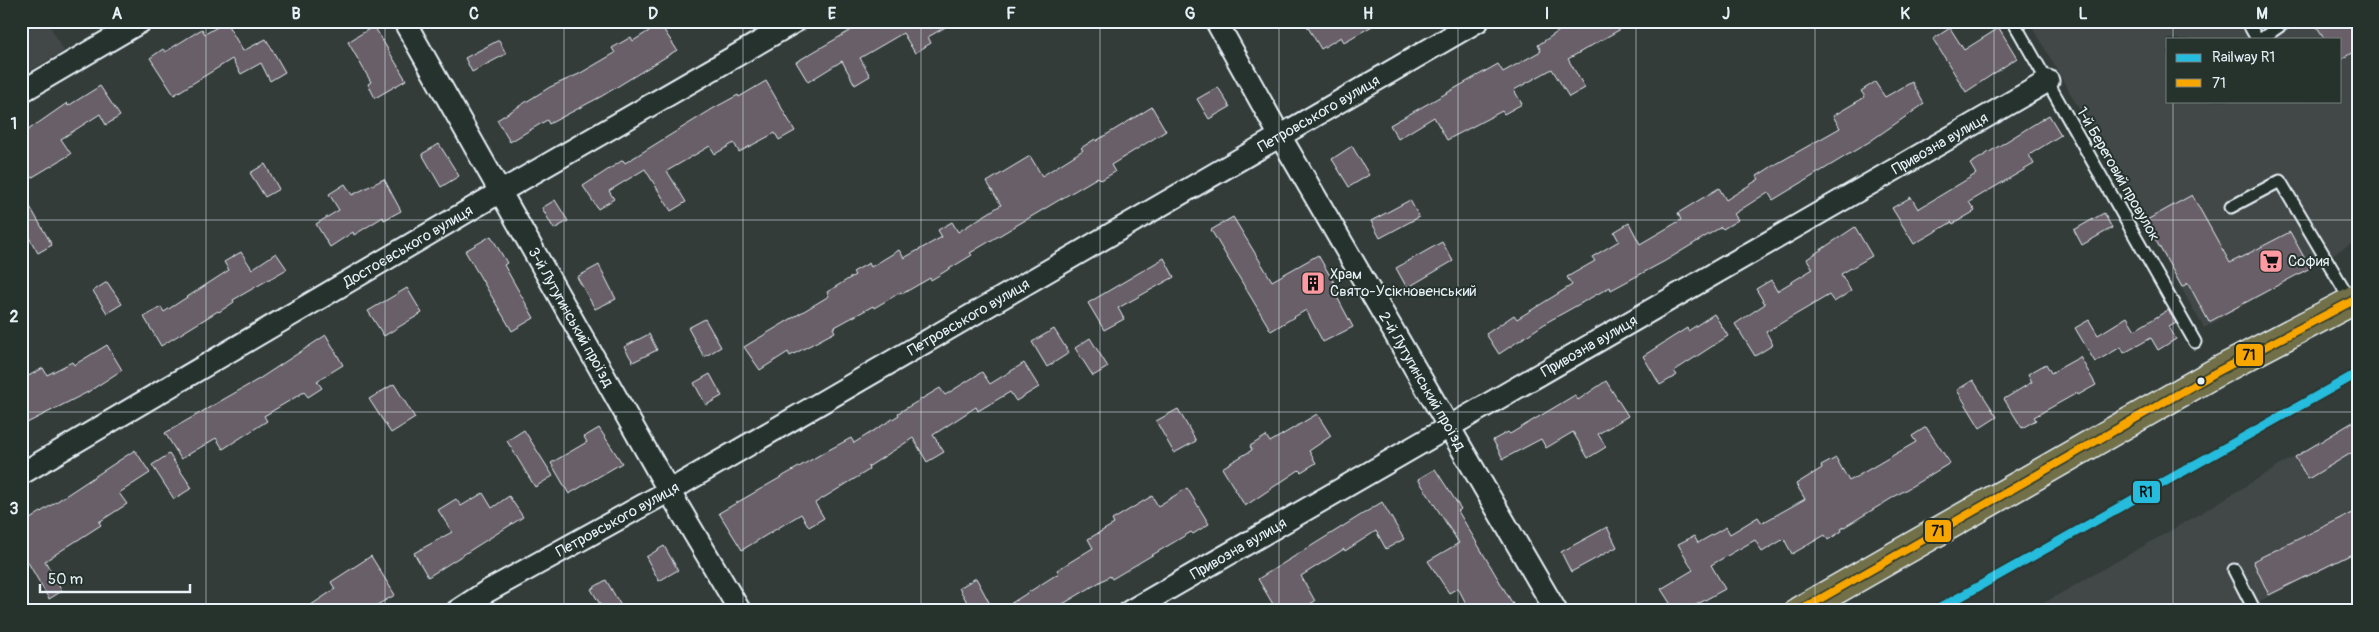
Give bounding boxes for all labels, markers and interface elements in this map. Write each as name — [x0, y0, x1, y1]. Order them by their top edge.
text: A — [112, 4, 123, 24]
text: B — [291, 4, 301, 24]
text: C — [469, 4, 479, 24]
text: D — [648, 4, 658, 24]
text: E — [828, 4, 837, 24]
text: F — [1006, 4, 1016, 24]
text: G — [1185, 4, 1196, 24]
text: H — [1363, 4, 1373, 24]
text: I — [1545, 4, 1549, 24]
text: J — [1722, 4, 1730, 24]
text: K — [1900, 4, 1910, 24]
text: L — [2078, 4, 2088, 24]
text: M — [2256, 4, 2268, 24]
legend — [2166, 38, 2342, 102]
text: Railway R1 — [2212, 48, 2275, 67]
street label: Петровського вулиця — [1254, 71, 1383, 156]
text: 71 — [2212, 74, 2226, 93]
street label: 1-й Береговий провулок — [2072, 104, 2164, 245]
street label: Привозна вулиця — [1888, 108, 1991, 179]
text: 1 — [11, 114, 17, 134]
street label: Достоєвського вулиця — [339, 201, 476, 292]
street label: 3-й Лутугинський проїзд — [524, 244, 618, 390]
supermarket icon: София — [2258, 248, 2284, 274]
place label: София — [2288, 252, 2330, 271]
place label: Храм Свято-Усікновенський — [1330, 265, 1477, 301]
building icon: Храм Свято-Усікновенський — [1300, 270, 1326, 296]
street label: Петровського вулиця — [904, 274, 1033, 360]
text: 2 — [10, 307, 19, 327]
street label: 2-й Лутугинський проїзд — [1375, 308, 1470, 454]
street label: Привозна вулиця — [1537, 311, 1641, 381]
line badge: 71 — [2235, 343, 2264, 367]
text: 71 — [2243, 347, 2255, 364]
unlabelled marker — [2196, 376, 2206, 386]
street label: Петровського вулиця — [553, 478, 683, 561]
line badge: R1 — [2132, 480, 2161, 504]
text: R1 — [2139, 484, 2153, 501]
text: 3 — [10, 499, 19, 519]
street label: Привозна вулиця — [1187, 513, 1290, 584]
line badge: 71 — [1924, 519, 1952, 543]
text: 71 — [1932, 523, 1944, 540]
scale bar — [40, 562, 190, 594]
text: 50 m — [48, 570, 83, 589]

